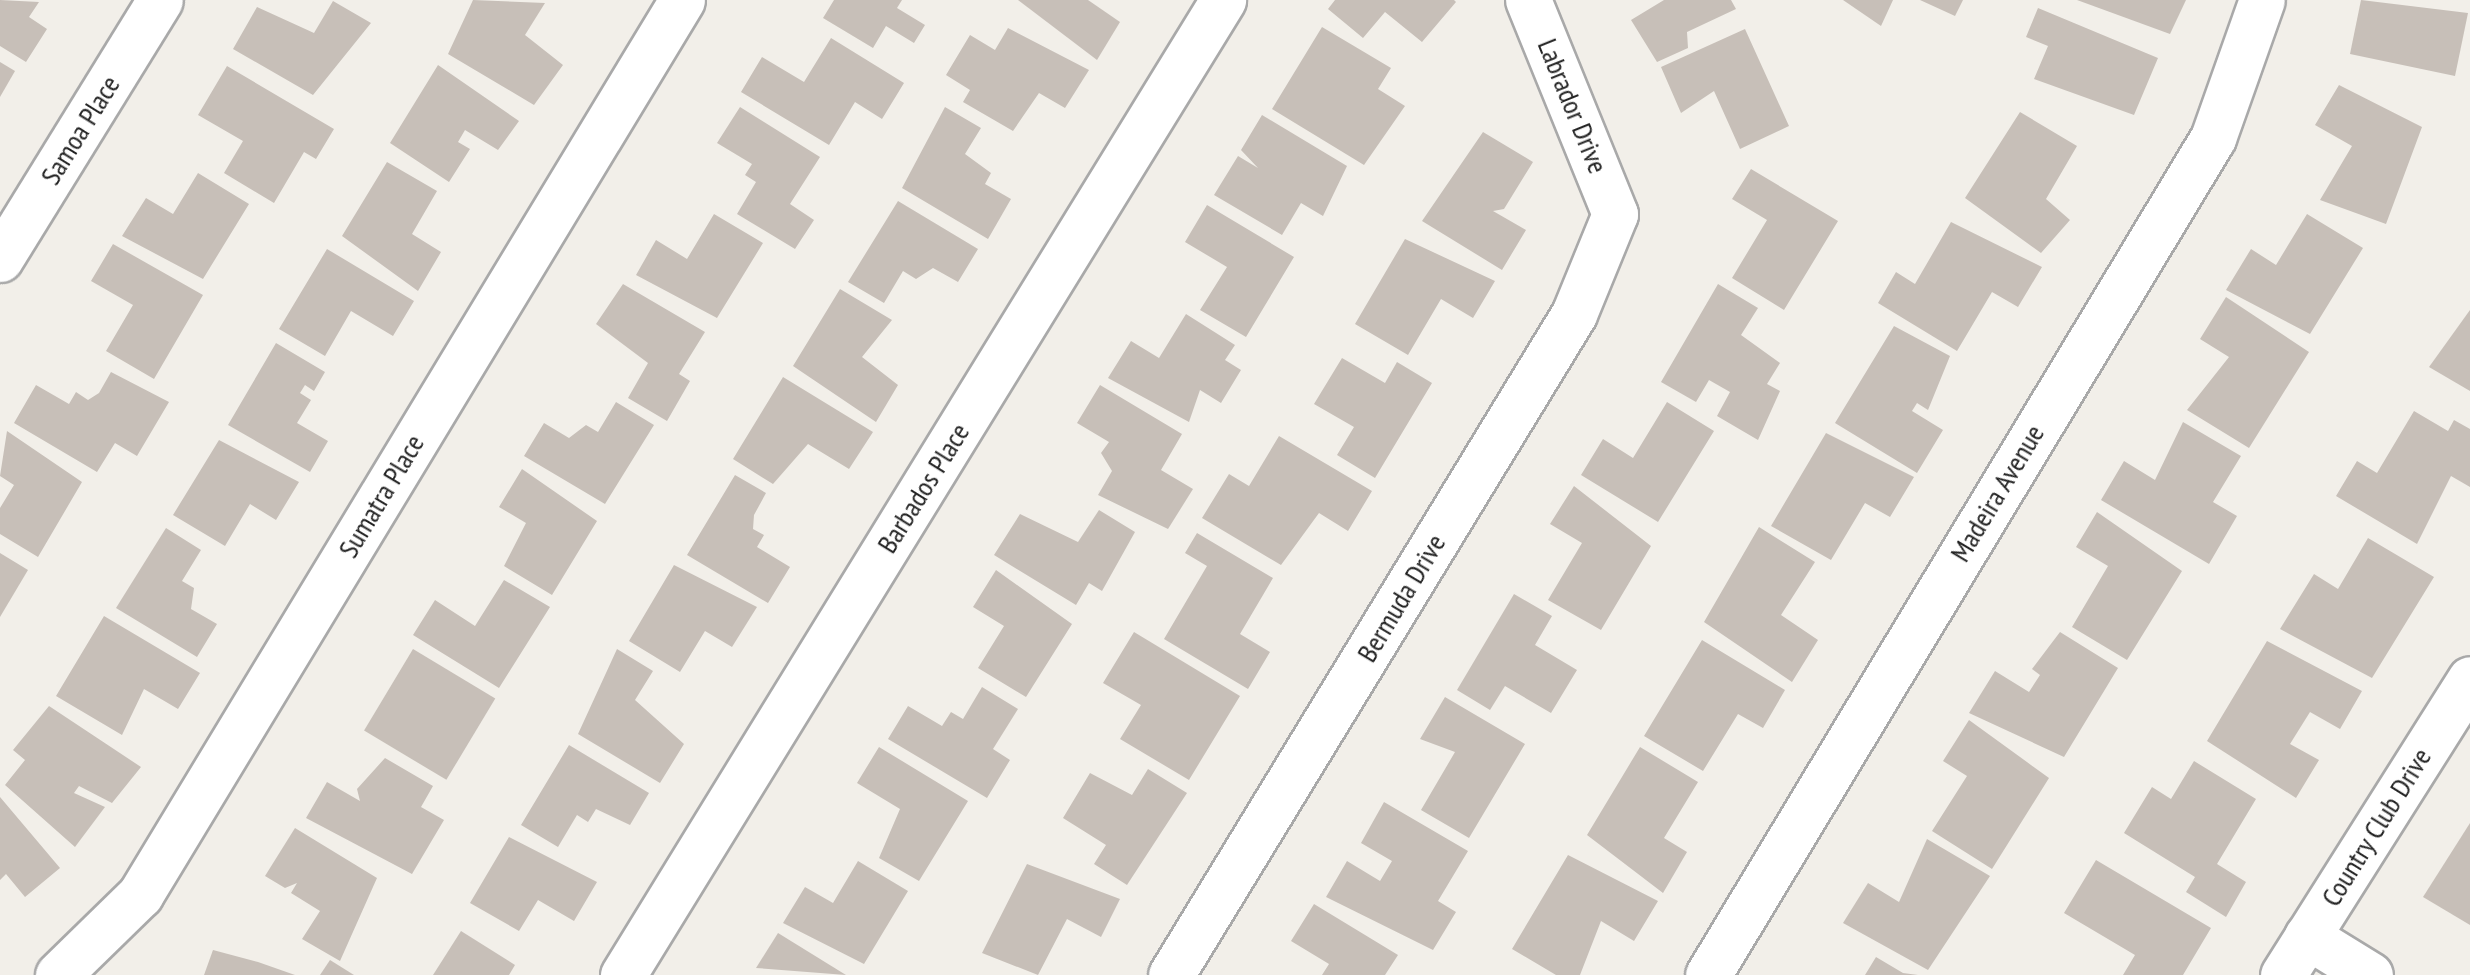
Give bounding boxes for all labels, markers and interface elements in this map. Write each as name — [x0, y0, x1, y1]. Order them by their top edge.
street label: Labrador Drive — [1531, 34, 1615, 178]
street label: Samoa Place — [33, 69, 127, 191]
street label: Barbados Place — [870, 417, 976, 559]
street label: Madeira Avenue — [1943, 418, 2051, 568]
street label: Sumatra Place — [331, 428, 431, 564]
street label: Bermuda Drive — [1350, 528, 1452, 668]
street label: Country Club Drive — [2314, 741, 2438, 913]

